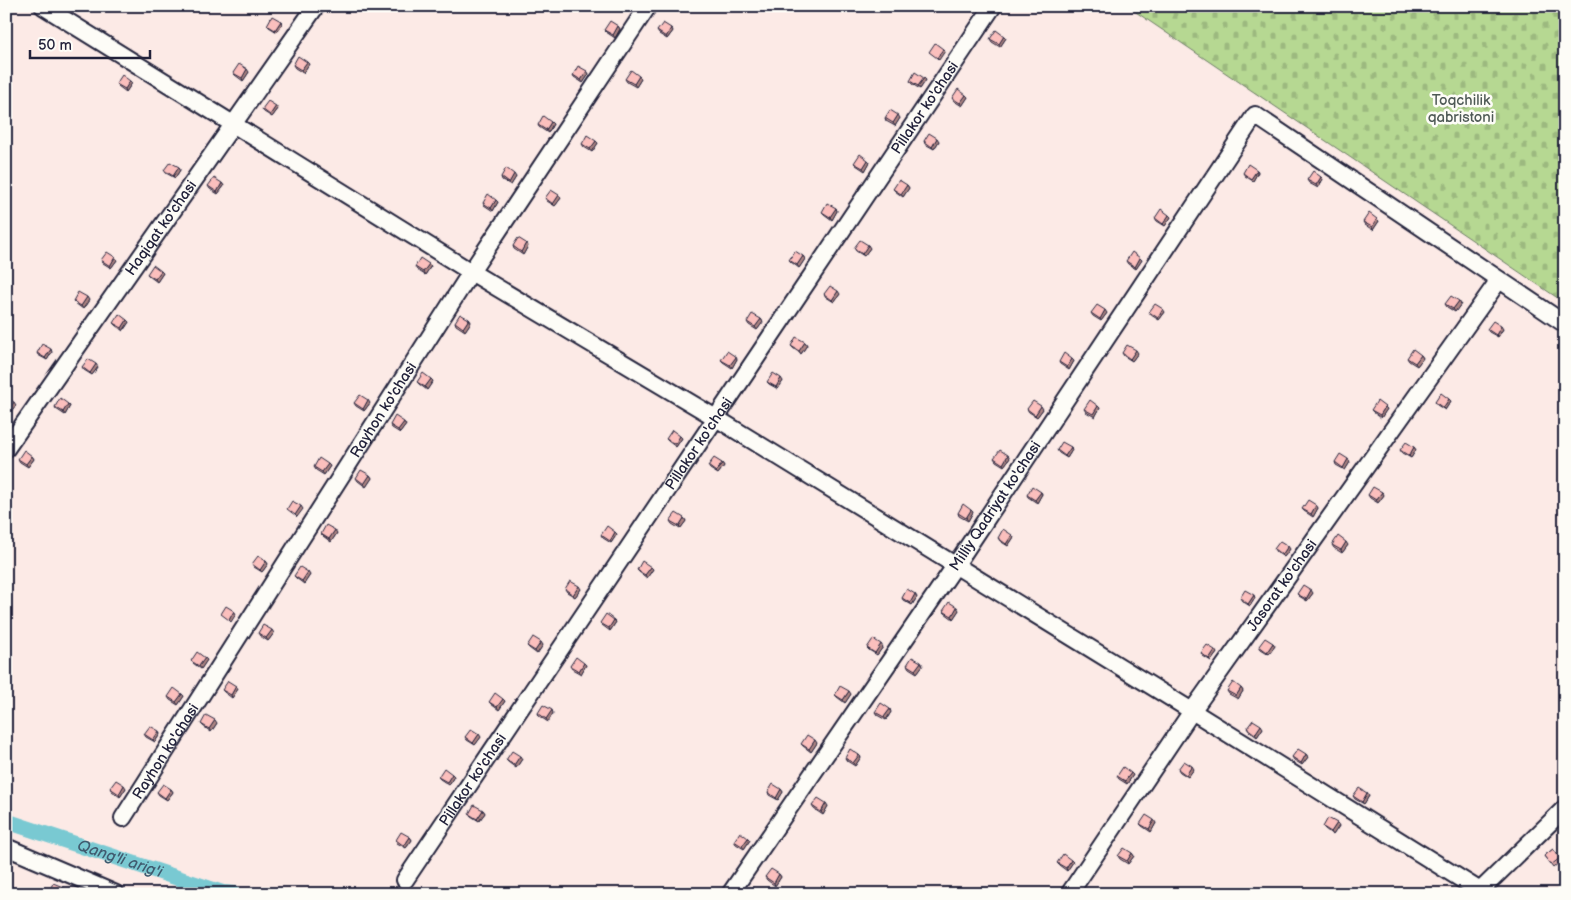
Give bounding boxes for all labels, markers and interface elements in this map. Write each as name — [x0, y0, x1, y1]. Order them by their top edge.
scale bar — [30, 28, 150, 60]
text: 50 m — [38, 36, 72, 55]
street label: Pillakor ko'chasi — [887, 58, 963, 157]
park label: Toqchilik qabristoni — [1428, 91, 1494, 127]
street label: Haqiqat ko'chasi — [121, 176, 201, 279]
street label: Rayhon ko'chasi — [346, 359, 421, 461]
street label: Pillakor ko'chasi — [661, 394, 736, 493]
street label: Milliy Qadriyat ko'chasi — [945, 437, 1045, 574]
street label: Jasorat ko'chasi — [1242, 535, 1321, 635]
street label: Rayhon ko'chasi — [128, 700, 203, 803]
street label: Pillakor ko'chasi — [435, 730, 510, 829]
water label: Qang'li arig'i — [75, 836, 166, 882]

